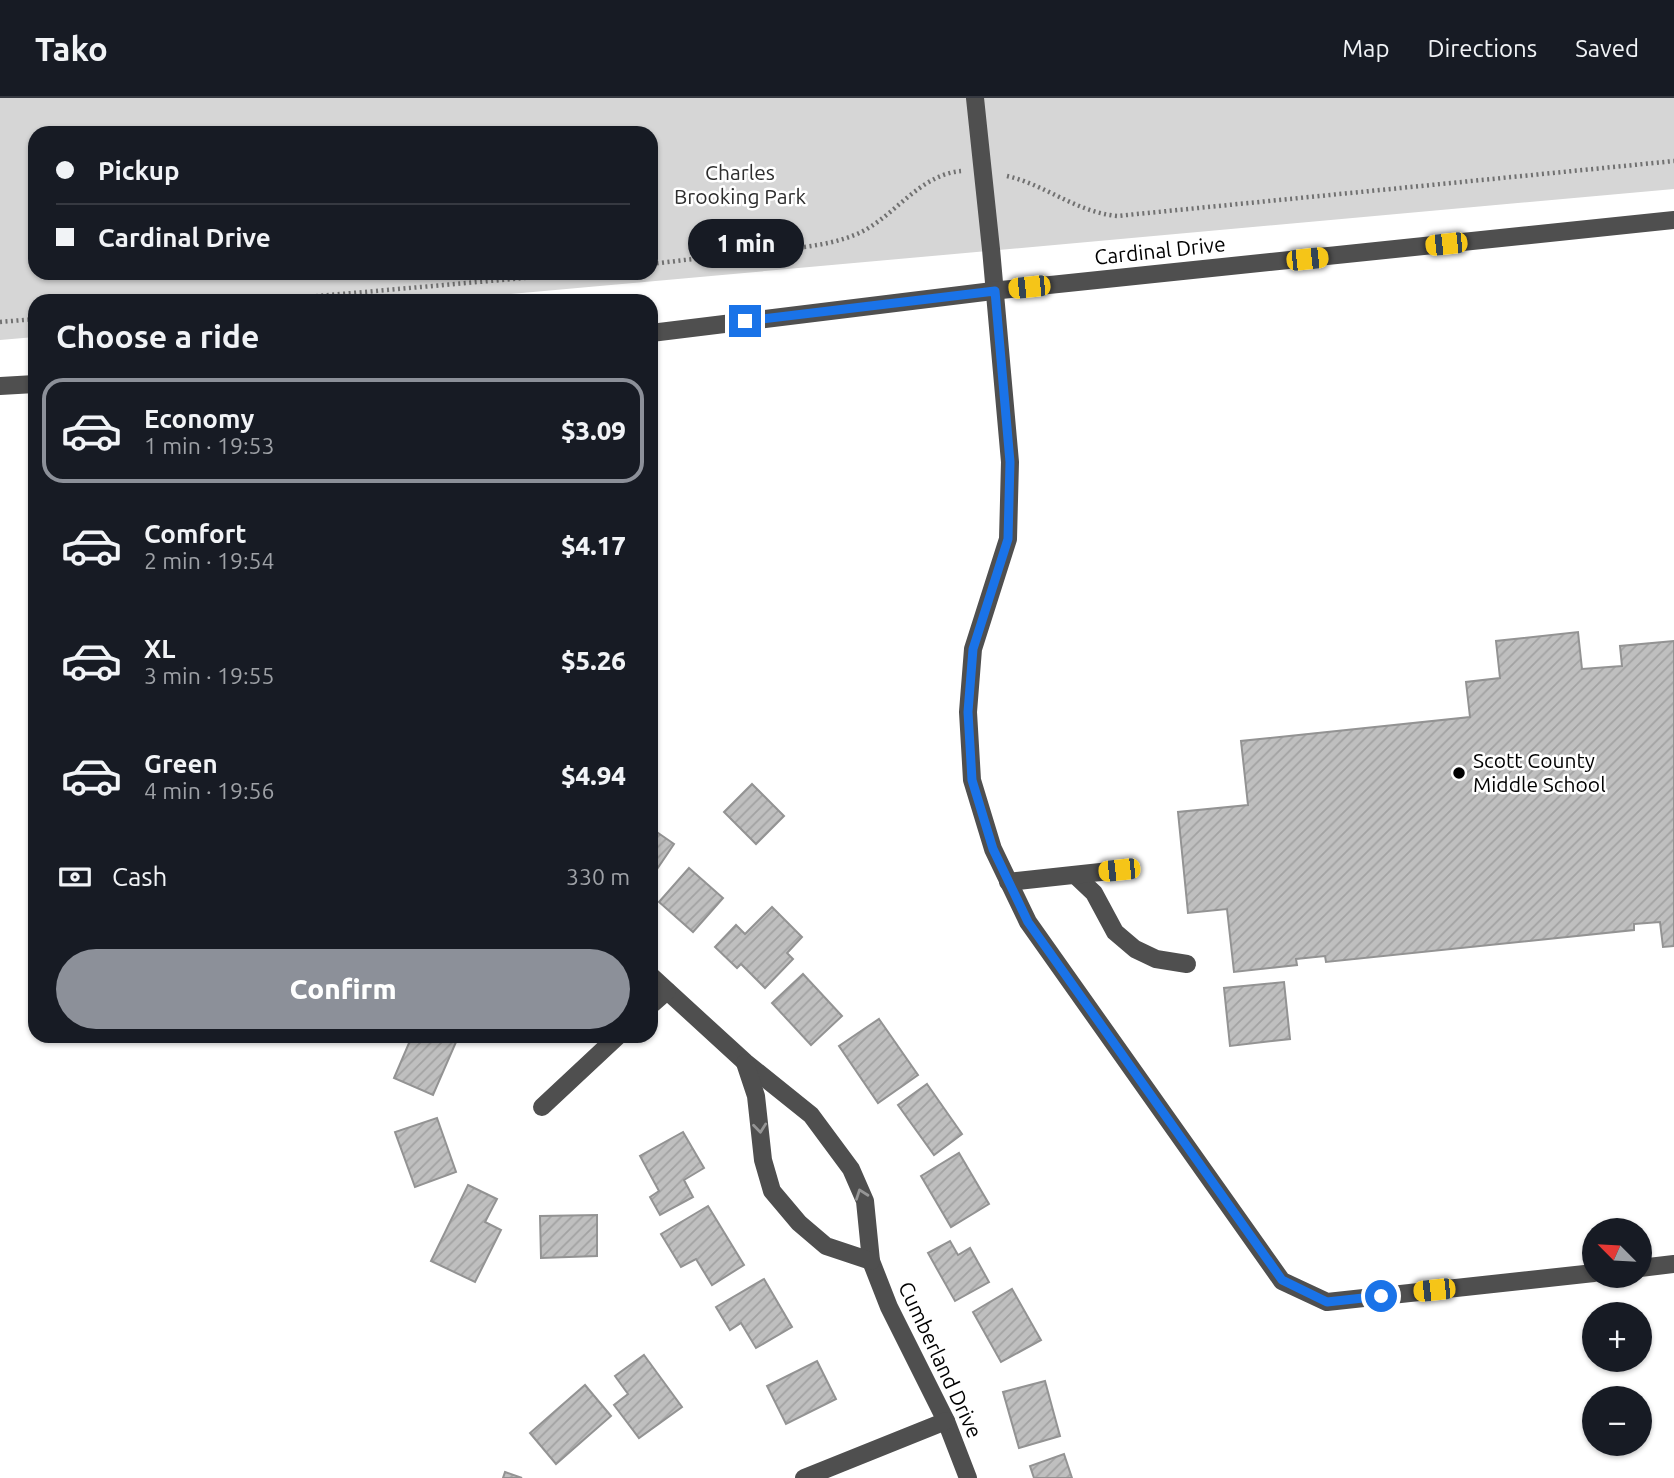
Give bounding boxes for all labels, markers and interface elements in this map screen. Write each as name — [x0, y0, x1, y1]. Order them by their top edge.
text: Tako — [35, 30, 108, 67]
text: Map — [1342, 35, 1389, 62]
text: Directions — [1427, 35, 1537, 62]
text: Saved — [1575, 35, 1639, 62]
text: Pickup — [98, 156, 180, 185]
park label: Charles Brooking Park — [674, 160, 806, 208]
callout: 1 min — [687, 220, 803, 268]
text: Cardinal Drive — [98, 223, 271, 252]
text: 1 min — [717, 231, 775, 256]
street label: Cardinal Drive — [1093, 231, 1227, 269]
car — [1425, 231, 1468, 257]
car — [1286, 246, 1329, 272]
car — [1008, 274, 1051, 300]
route end — [729, 305, 761, 337]
text: Choose a ride — [56, 318, 259, 354]
icon: car — [60, 399, 123, 462]
text: Economy — [144, 404, 254, 433]
text: $3.09 — [561, 416, 626, 445]
text: 1 min · 19:53 — [144, 433, 275, 458]
icon: car — [60, 514, 123, 577]
text: Comfort — [144, 519, 247, 548]
text: $4.17 — [561, 531, 626, 560]
text: 2 min · 19:54 — [144, 548, 275, 573]
icon: car — [60, 629, 123, 692]
text: XL — [144, 634, 175, 663]
text: $5.26 — [561, 646, 626, 675]
text: 3 min · 19:55 — [144, 663, 275, 688]
icon: car — [60, 744, 123, 807]
place label: Scott County Middle School — [1473, 748, 1606, 796]
text: Green — [144, 749, 218, 778]
text: $4.94 — [561, 761, 626, 790]
marker: Scott County Middle School — [1451, 765, 1467, 781]
text: 4 min · 19:56 — [144, 778, 275, 803]
car — [1098, 857, 1141, 883]
icon: cash — [56, 858, 94, 896]
text: Cash — [112, 862, 167, 891]
text: 330 m — [566, 864, 630, 889]
button: Confirm — [56, 949, 630, 1029]
one-way arrow — [752, 1122, 767, 1134]
one-way arrow — [855, 1188, 869, 1200]
north arrow — [1582, 1218, 1652, 1288]
map controls — [1582, 1218, 1652, 1456]
car — [1413, 1277, 1456, 1303]
street label: Cumberland Drive — [894, 1278, 988, 1442]
route start — [1365, 1280, 1397, 1312]
button: + — [1582, 1302, 1652, 1372]
button: − — [1582, 1386, 1652, 1456]

